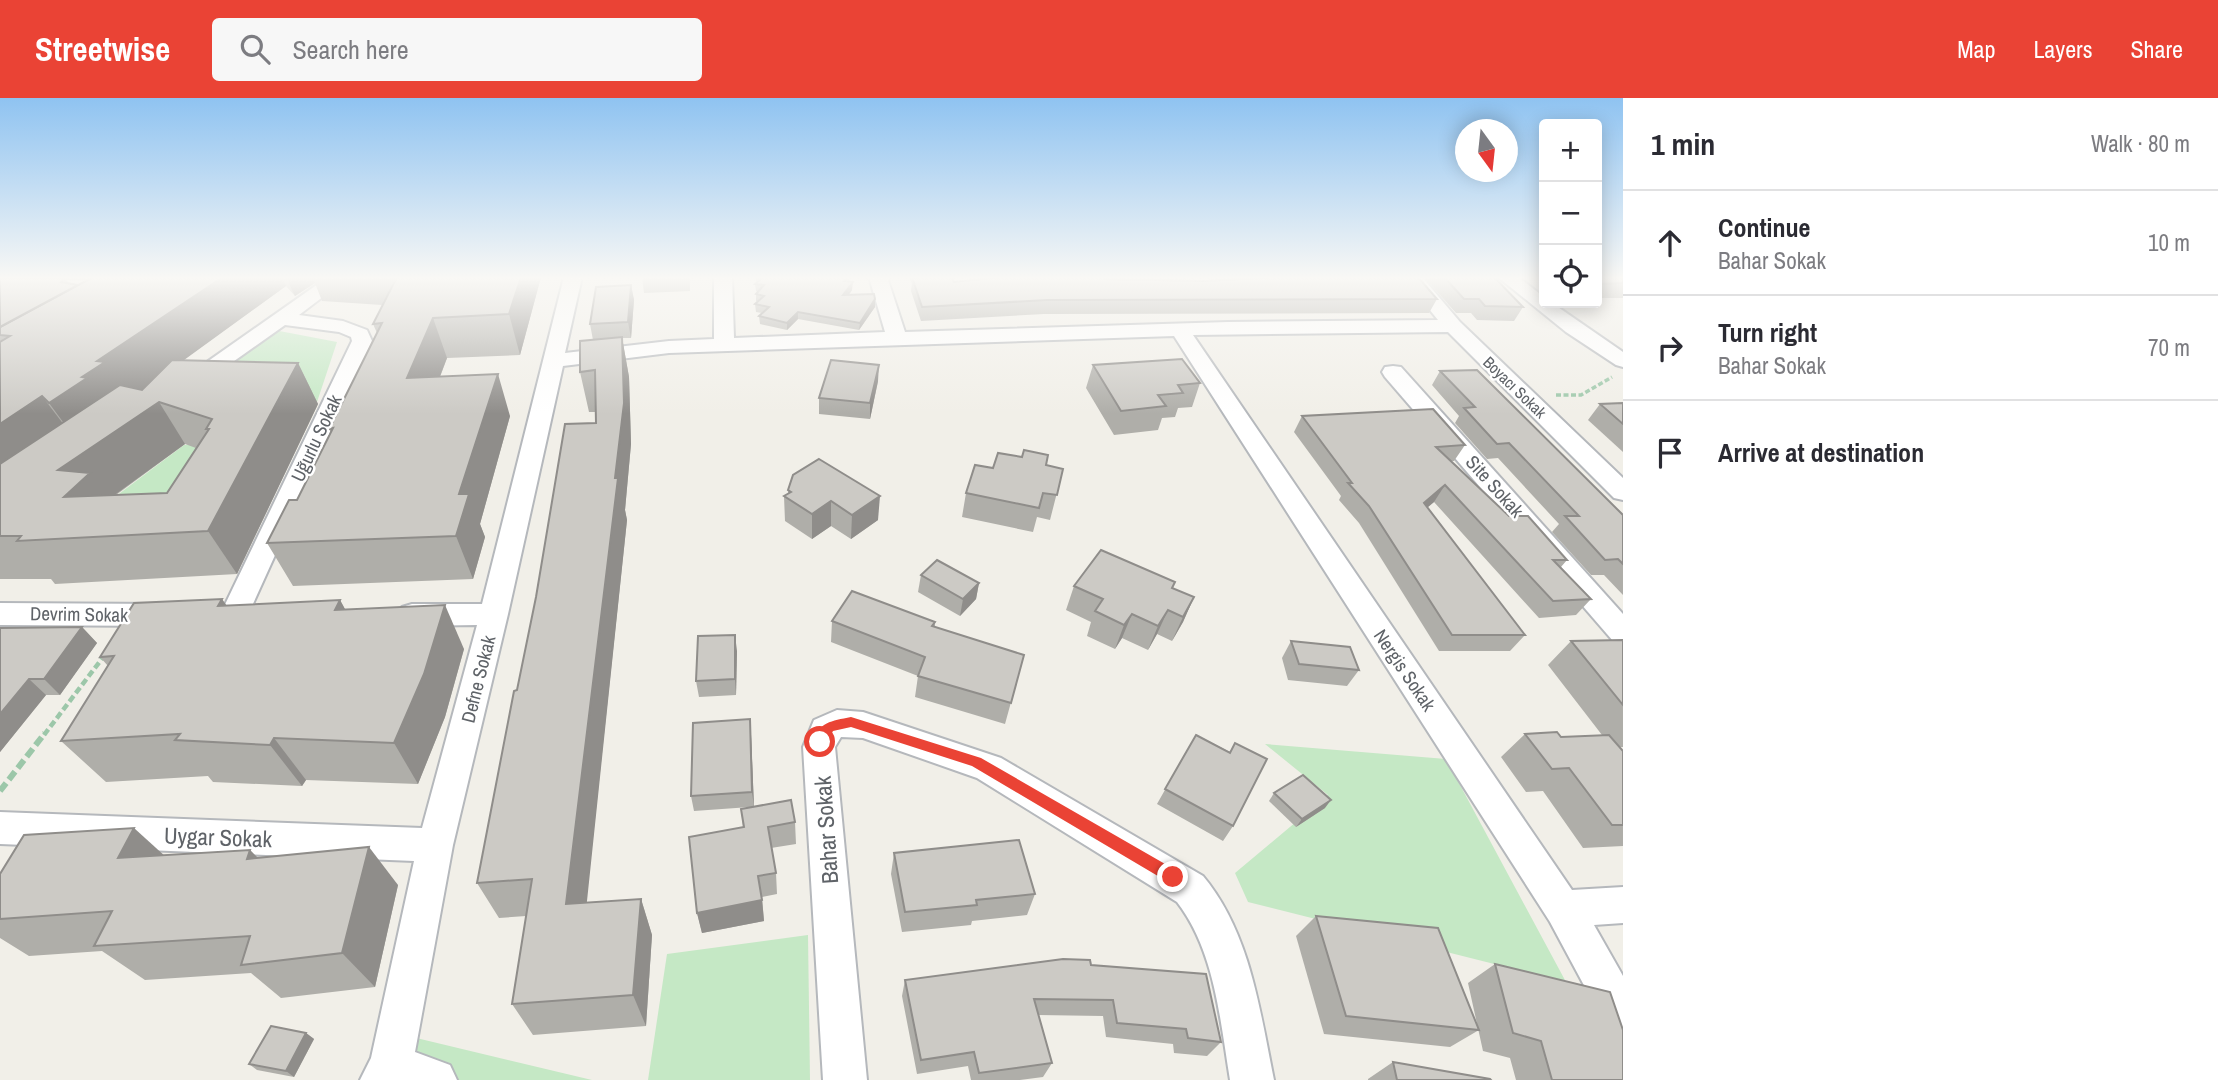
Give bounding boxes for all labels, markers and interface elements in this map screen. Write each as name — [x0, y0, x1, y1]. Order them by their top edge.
search box — [212, 18, 702, 81]
text: Streetwise — [35, 27, 170, 71]
icon: search — [236, 30, 274, 68]
text: Search here — [292, 32, 409, 67]
text: Map — [1957, 33, 1995, 65]
text: Layers — [2033, 33, 2092, 65]
text: Share — [2130, 33, 2183, 65]
north arrow — [1455, 119, 1518, 182]
map controls — [1539, 119, 1602, 308]
button: + — [1539, 119, 1602, 182]
text: 1 min — [1651, 124, 1715, 164]
text: Walk · 80 m — [2091, 128, 2190, 159]
button: − — [1539, 182, 1602, 245]
text: Continue — [1718, 210, 1810, 245]
icon: ahead — [1651, 224, 1689, 262]
text: 10 m — [2148, 227, 2190, 258]
button: locate — [1539, 245, 1602, 308]
text: Bahar Sokak — [1718, 245, 1826, 276]
text: Turn right — [1718, 315, 1817, 350]
icon: right — [1651, 329, 1689, 367]
text: 70 m — [2148, 332, 2190, 363]
text: Bahar Sokak — [1718, 350, 1826, 381]
street label: Boyacı Sokak — [1479, 351, 1552, 423]
street label: Uğurlu Sokak — [284, 390, 348, 486]
icon: arrive — [1651, 434, 1689, 472]
text: Arrive at destination — [1718, 435, 1924, 470]
street label: Site Sokak — [1460, 449, 1530, 523]
street label: Devrim Sokak — [30, 600, 128, 628]
street label: Nergis Sokak — [1368, 624, 1442, 716]
street label: Defne Sokak — [455, 632, 501, 725]
route start — [804, 726, 835, 757]
street label: Bahar Sokak — [807, 774, 845, 885]
street label: Uygar Sokak — [164, 820, 273, 854]
route end — [1157, 861, 1188, 892]

